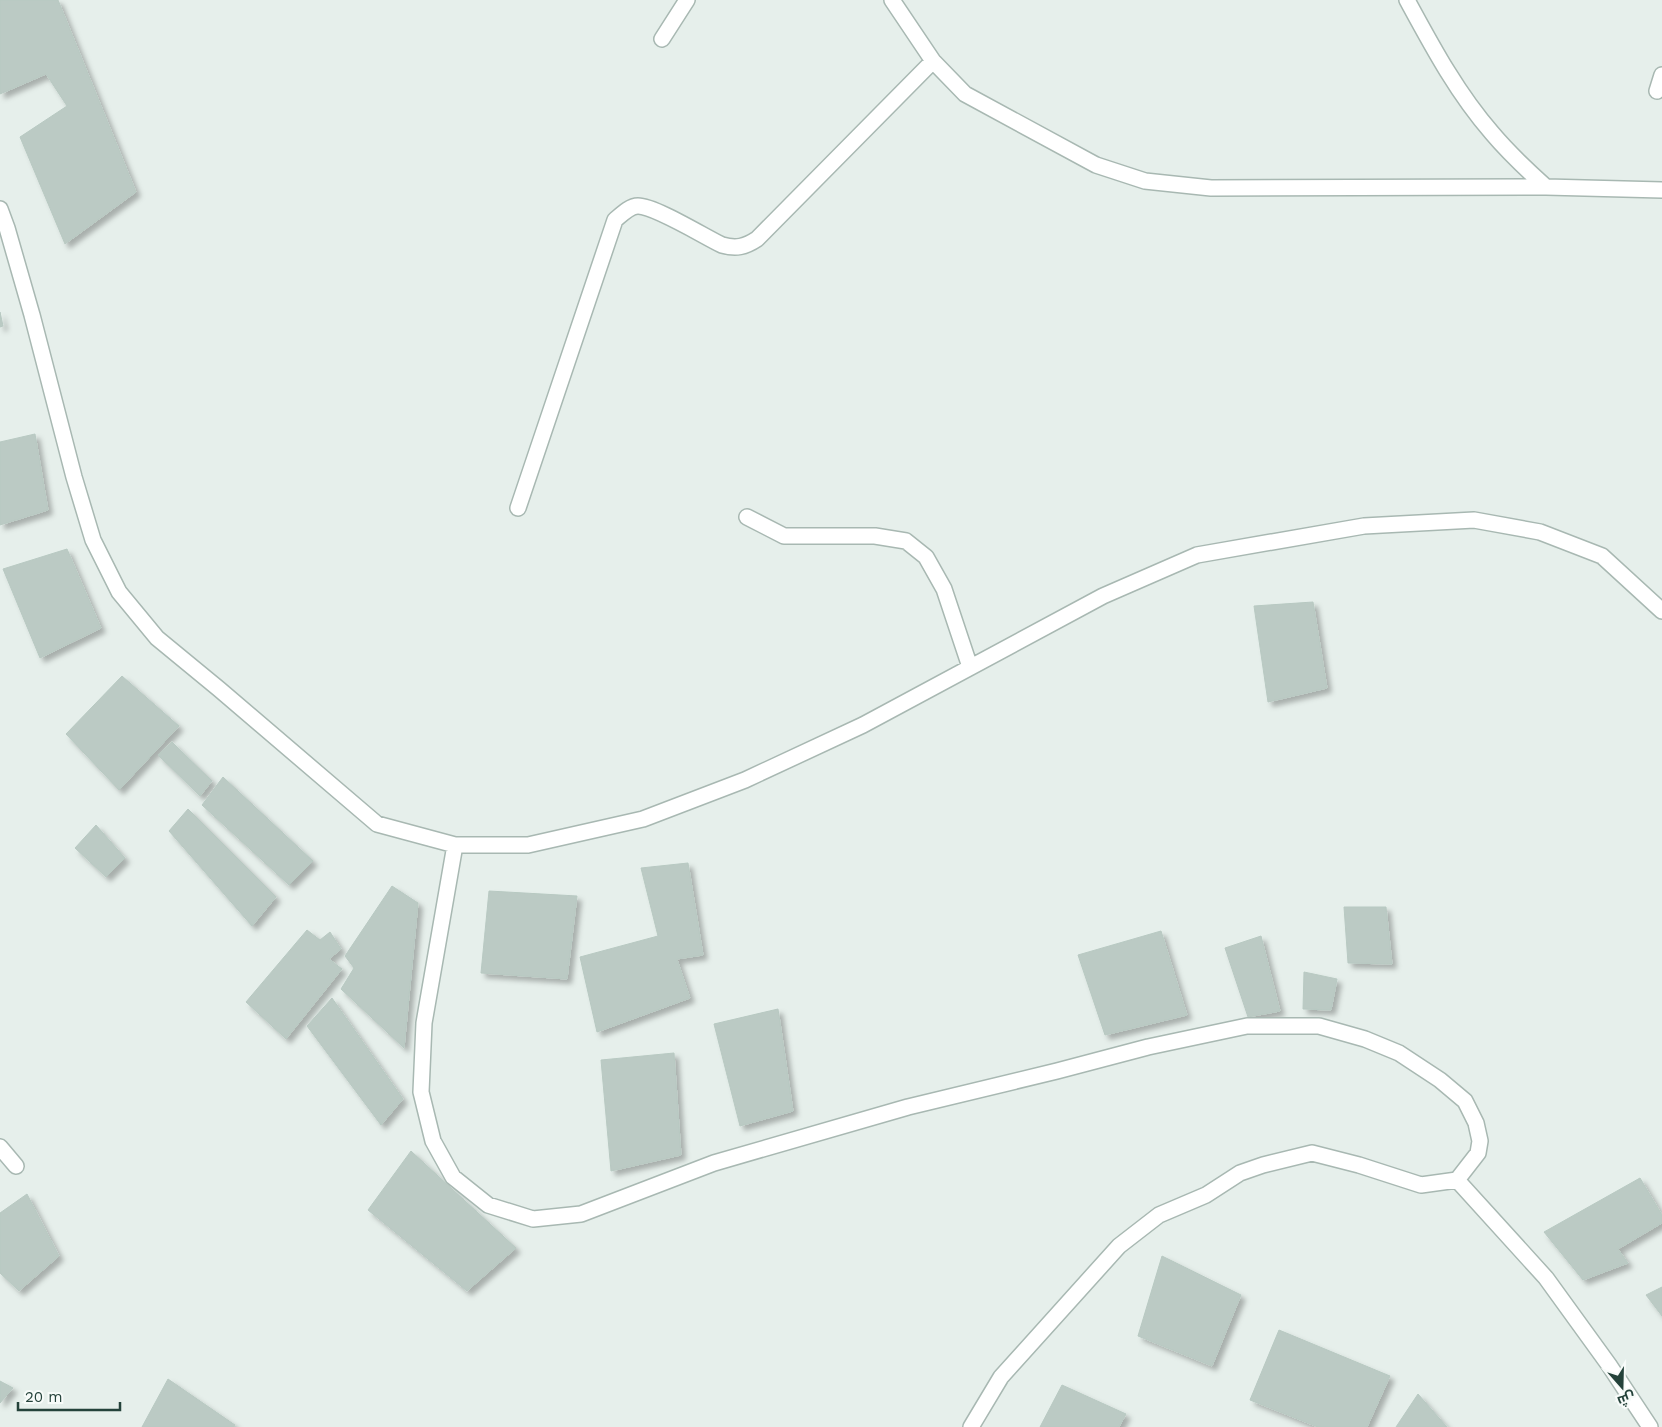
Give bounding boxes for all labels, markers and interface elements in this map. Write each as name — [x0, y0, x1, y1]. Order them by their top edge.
north arrow — [1597, 1362, 1647, 1412]
scale bar — [18, 1380, 120, 1412]
text: 20 m — [25, 1388, 63, 1406]
text: ش — [1615, 1388, 1638, 1410]

